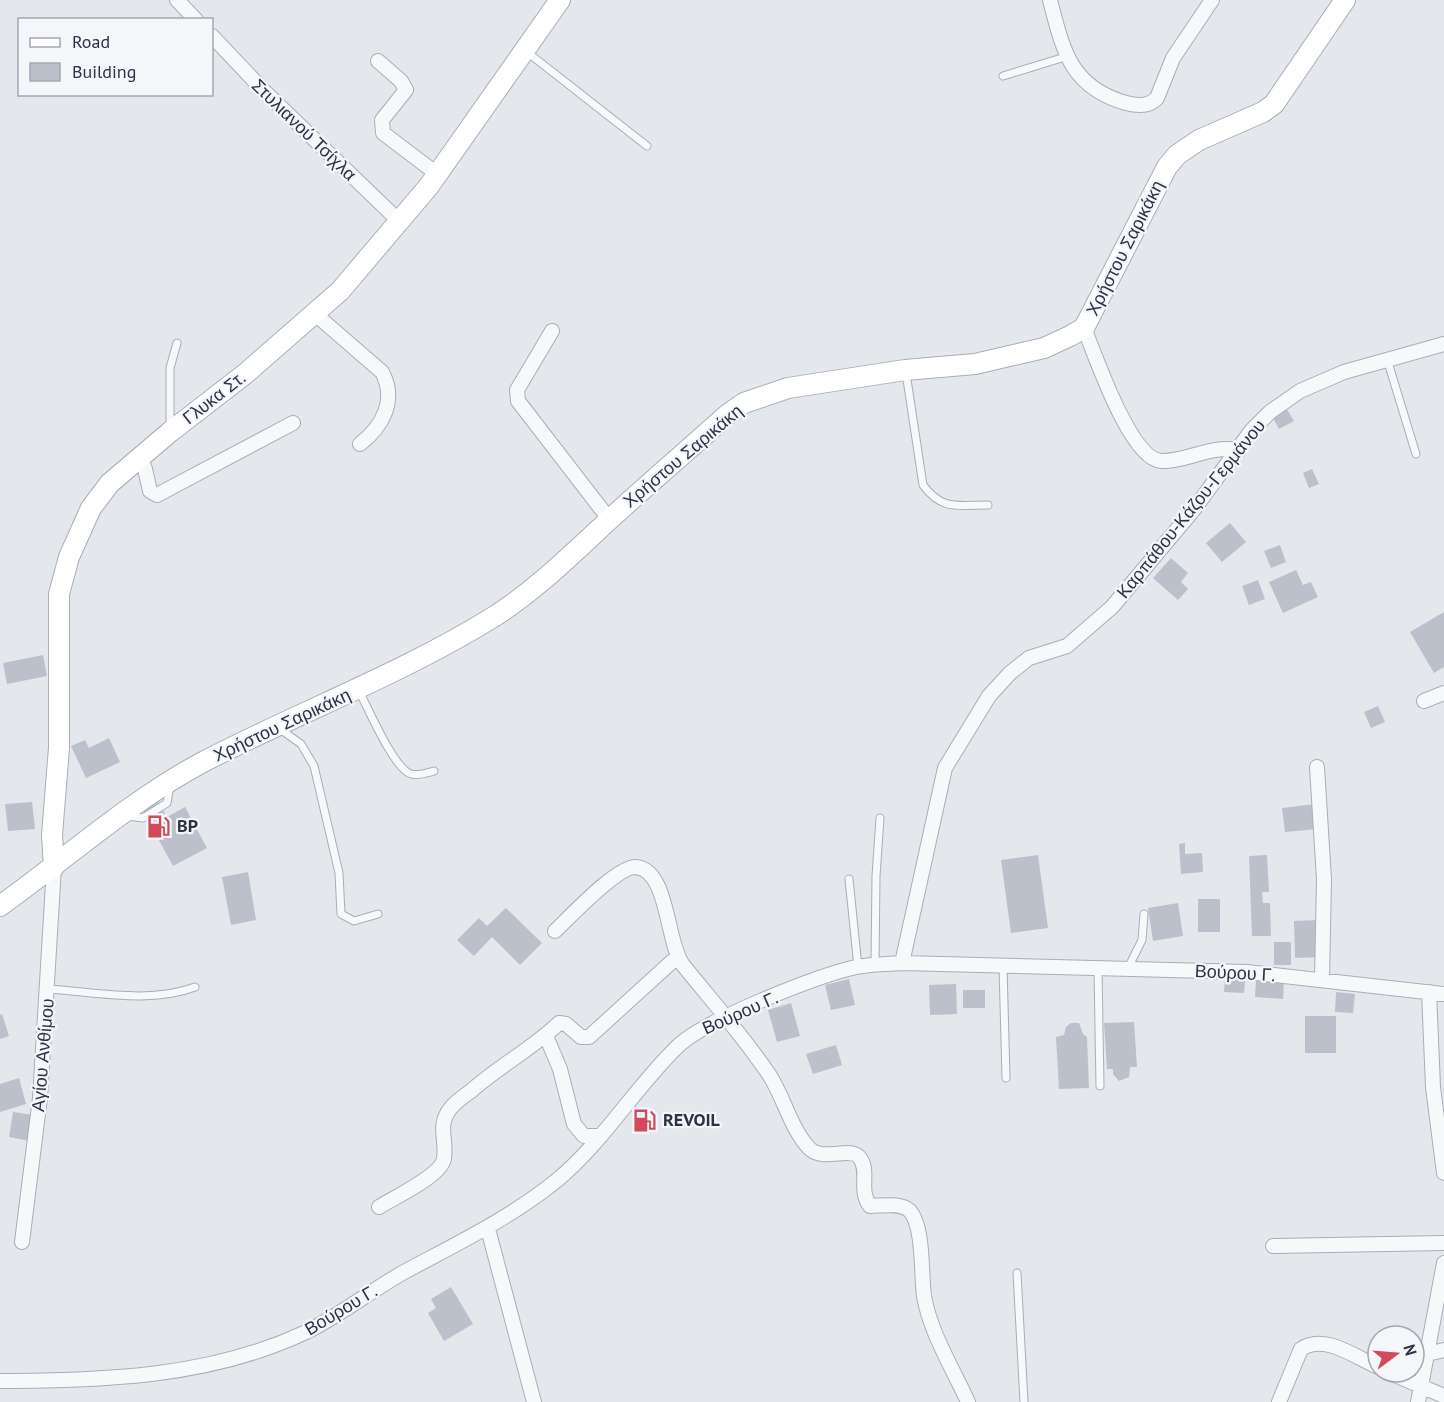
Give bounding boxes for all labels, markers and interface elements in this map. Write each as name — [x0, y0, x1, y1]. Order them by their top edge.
legend — [18, 18, 213, 96]
text: Road — [72, 30, 110, 53]
text: Building — [72, 60, 136, 83]
street label: Στυλιανού Τσίχλα — [247, 74, 362, 185]
street label: Χρήστου Σαρικάκη — [1081, 176, 1169, 319]
street label: Γλυκα Στ. — [178, 366, 250, 429]
street label: Χρήστου Σαρικάκη — [618, 399, 747, 512]
street label: Καρπάθου-Κάζου-Γερμάνου — [1111, 414, 1270, 603]
street label: Χρήστου Σαρικάκη — [209, 683, 354, 766]
fuel station icon: BP — [146, 813, 172, 839]
place label: BP — [177, 814, 198, 837]
street label: Βούρου Γ. — [1194, 959, 1276, 986]
street label: Βούρου Γ. — [698, 986, 781, 1039]
street label: Αγίου Ανθίμου — [26, 997, 59, 1113]
fuel station icon: REVOIL — [632, 1107, 658, 1133]
place label: REVOIL — [663, 1108, 721, 1131]
street label: Βούρου Γ. — [300, 1279, 381, 1340]
north arrow — [1366, 1324, 1426, 1384]
text: N — [1399, 1342, 1421, 1358]

